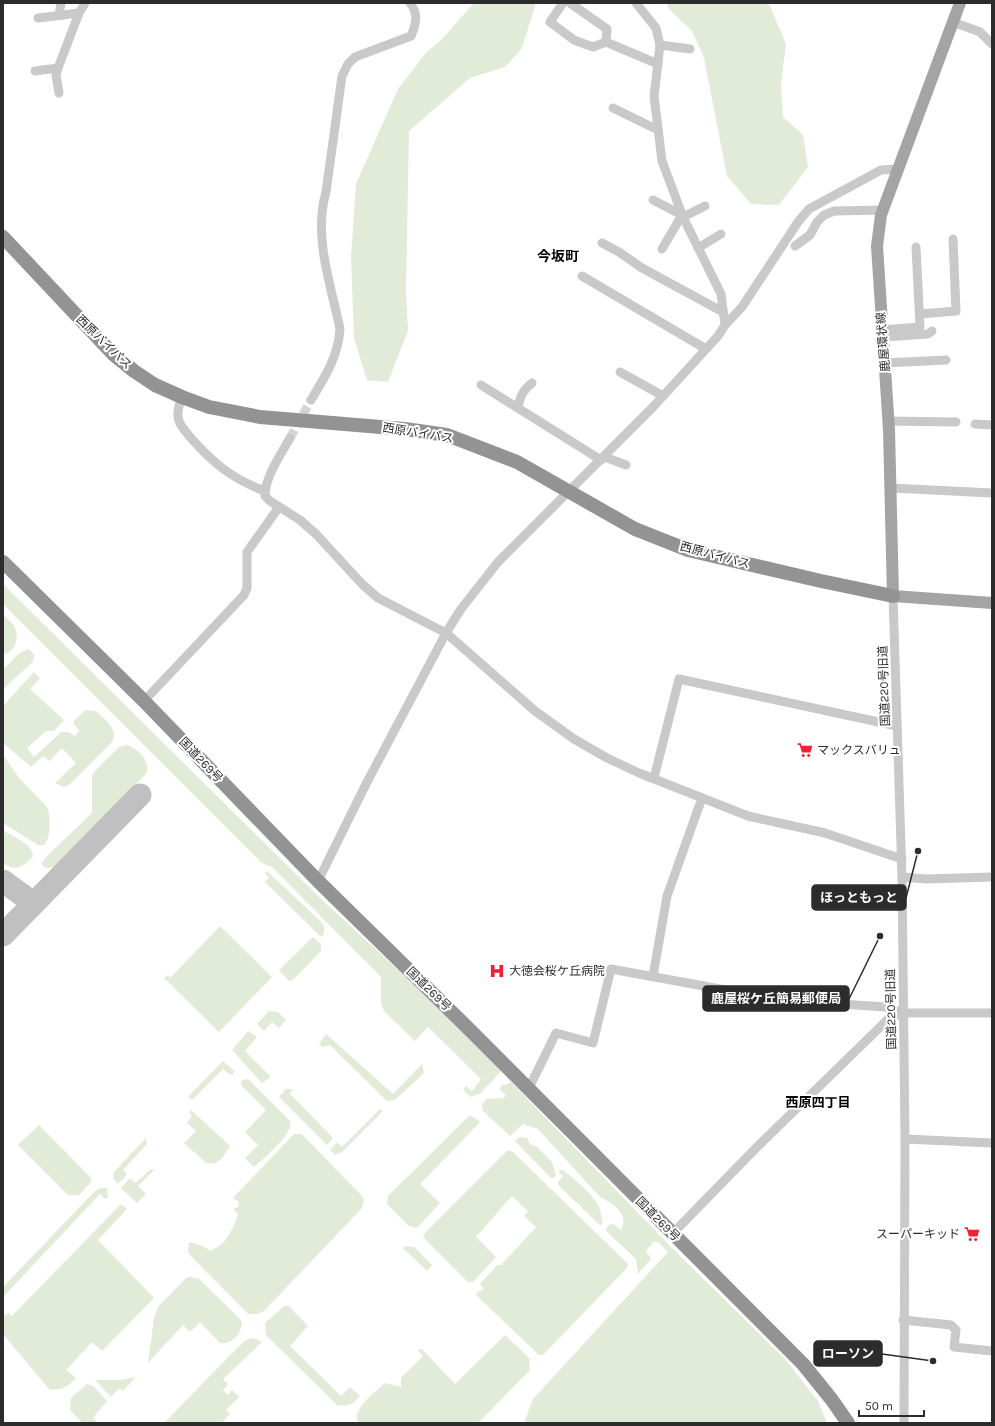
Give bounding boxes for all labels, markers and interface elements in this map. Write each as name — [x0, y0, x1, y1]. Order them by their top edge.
district label: 今坂町 — [537, 248, 579, 265]
street label: 鹿屋環状線 — [873, 311, 893, 373]
street label: 西原バイパス — [73, 312, 135, 372]
street label: 西原バイパス — [381, 420, 455, 446]
street label: 西原バイパス — [679, 539, 751, 571]
street label: 国道220号旧道 — [876, 645, 892, 727]
street label: 国道269号 — [176, 735, 226, 785]
supermarket icon: マックスバリュ — [796, 741, 814, 759]
place label: マックスバリュ — [817, 743, 901, 757]
callout: ほっともっと — [812, 885, 906, 910]
text: ほっともっと — [820, 890, 898, 905]
hospital icon: 大徳会桜ケ丘病院 — [488, 962, 506, 980]
street label: 国道269号 — [404, 964, 454, 1014]
place label: 大徳会桜ケ丘病院 — [509, 964, 605, 978]
street label: 国道220号旧道 — [883, 968, 899, 1050]
callout: 鹿屋桜ケ丘簡易郵便局 — [703, 986, 849, 1011]
text: 鹿屋桜ケ丘簡易郵便局 — [711, 991, 841, 1006]
district label: 西原四丁目 — [785, 1095, 851, 1110]
street label: 国道269号 — [633, 1194, 683, 1244]
supermarket icon: スーパーキッド — [963, 1225, 981, 1243]
place label: スーパーキッド — [876, 1227, 960, 1241]
callout: ローソン — [814, 1341, 882, 1366]
text: ローソン — [822, 1346, 874, 1361]
scale bar — [859, 1392, 924, 1418]
text: 50 m — [865, 1399, 893, 1413]

